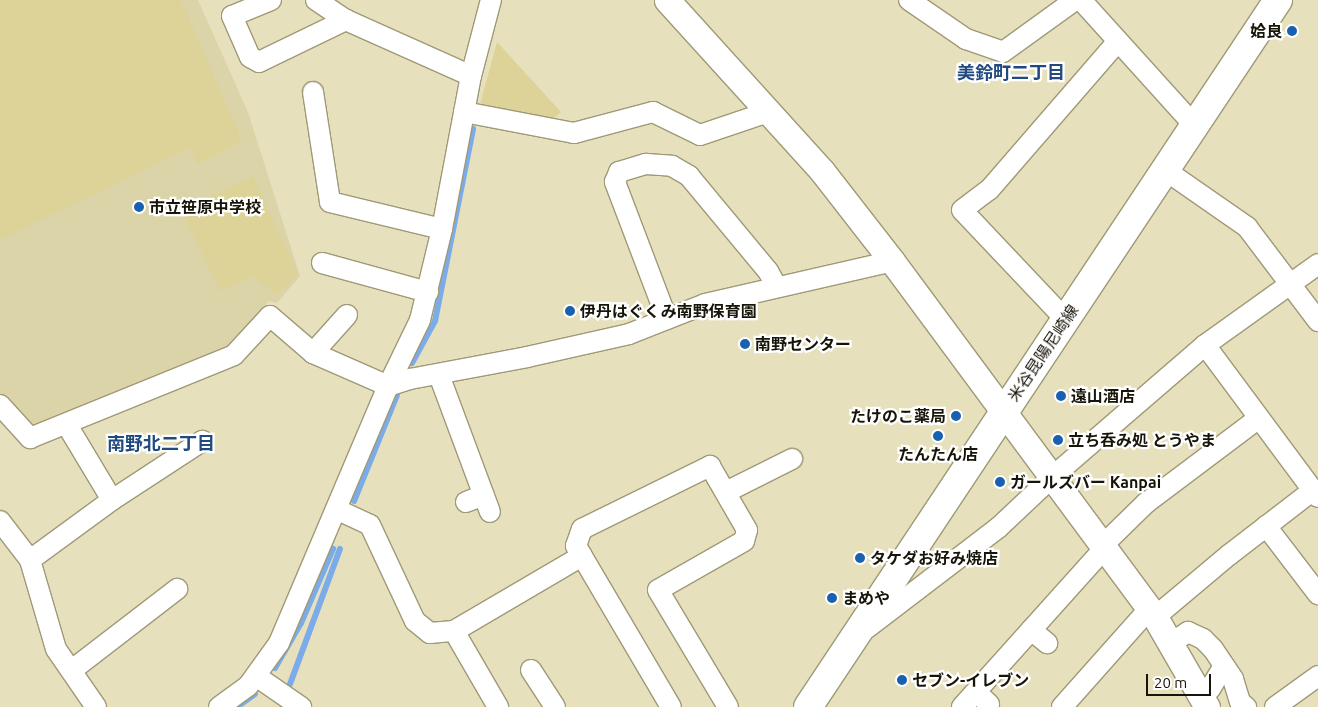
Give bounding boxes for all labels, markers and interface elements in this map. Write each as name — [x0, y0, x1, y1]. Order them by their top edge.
place label: 姶良 — [1250, 21, 1282, 41]
marker: 姶良 — [1286, 25, 1298, 37]
district label: 美鈴町二丁目 — [957, 61, 1065, 83]
place label: 市立笹原中学校 — [149, 197, 261, 217]
marker: 市立笹原中学校 — [133, 201, 145, 213]
place label: 伊丹はぐくみ南野保育園 — [580, 301, 756, 321]
street label: 米谷昆陽尼崎線 — [1004, 301, 1082, 405]
marker: 伊丹はぐくみ南野保育園 — [564, 305, 576, 317]
place label: 南野センター — [755, 334, 851, 354]
marker: 南野センター — [739, 338, 751, 350]
place label: 遠山酒店 — [1071, 386, 1135, 406]
marker: 遠山酒店 — [1055, 390, 1067, 402]
place label: たけのこ薬局 — [850, 406, 946, 426]
marker: たけのこ薬局 — [950, 410, 962, 422]
marker: たんたん店 — [932, 430, 944, 442]
place label: 立ち呑み処 とうやま — [1068, 430, 1216, 450]
district label: 南野北二丁目 — [107, 432, 215, 454]
marker: 立ち呑み処 とうやま — [1052, 434, 1064, 446]
place label: たんたん店 — [898, 444, 978, 464]
place label: ガールズバー Kanpai — [1010, 472, 1161, 492]
marker: ガールズバー Kanpai — [994, 476, 1006, 488]
place label: タケダお好み焼店 — [870, 548, 998, 568]
marker: タケダお好み焼店 — [854, 552, 866, 564]
place label: まめや — [842, 588, 890, 608]
marker: まめや — [826, 592, 838, 604]
scale bar — [1148, 664, 1213, 696]
place label: セブン-イレブン — [912, 670, 1029, 690]
marker: セブン-イレブン — [896, 674, 908, 686]
text: 20 m — [1154, 674, 1187, 691]

